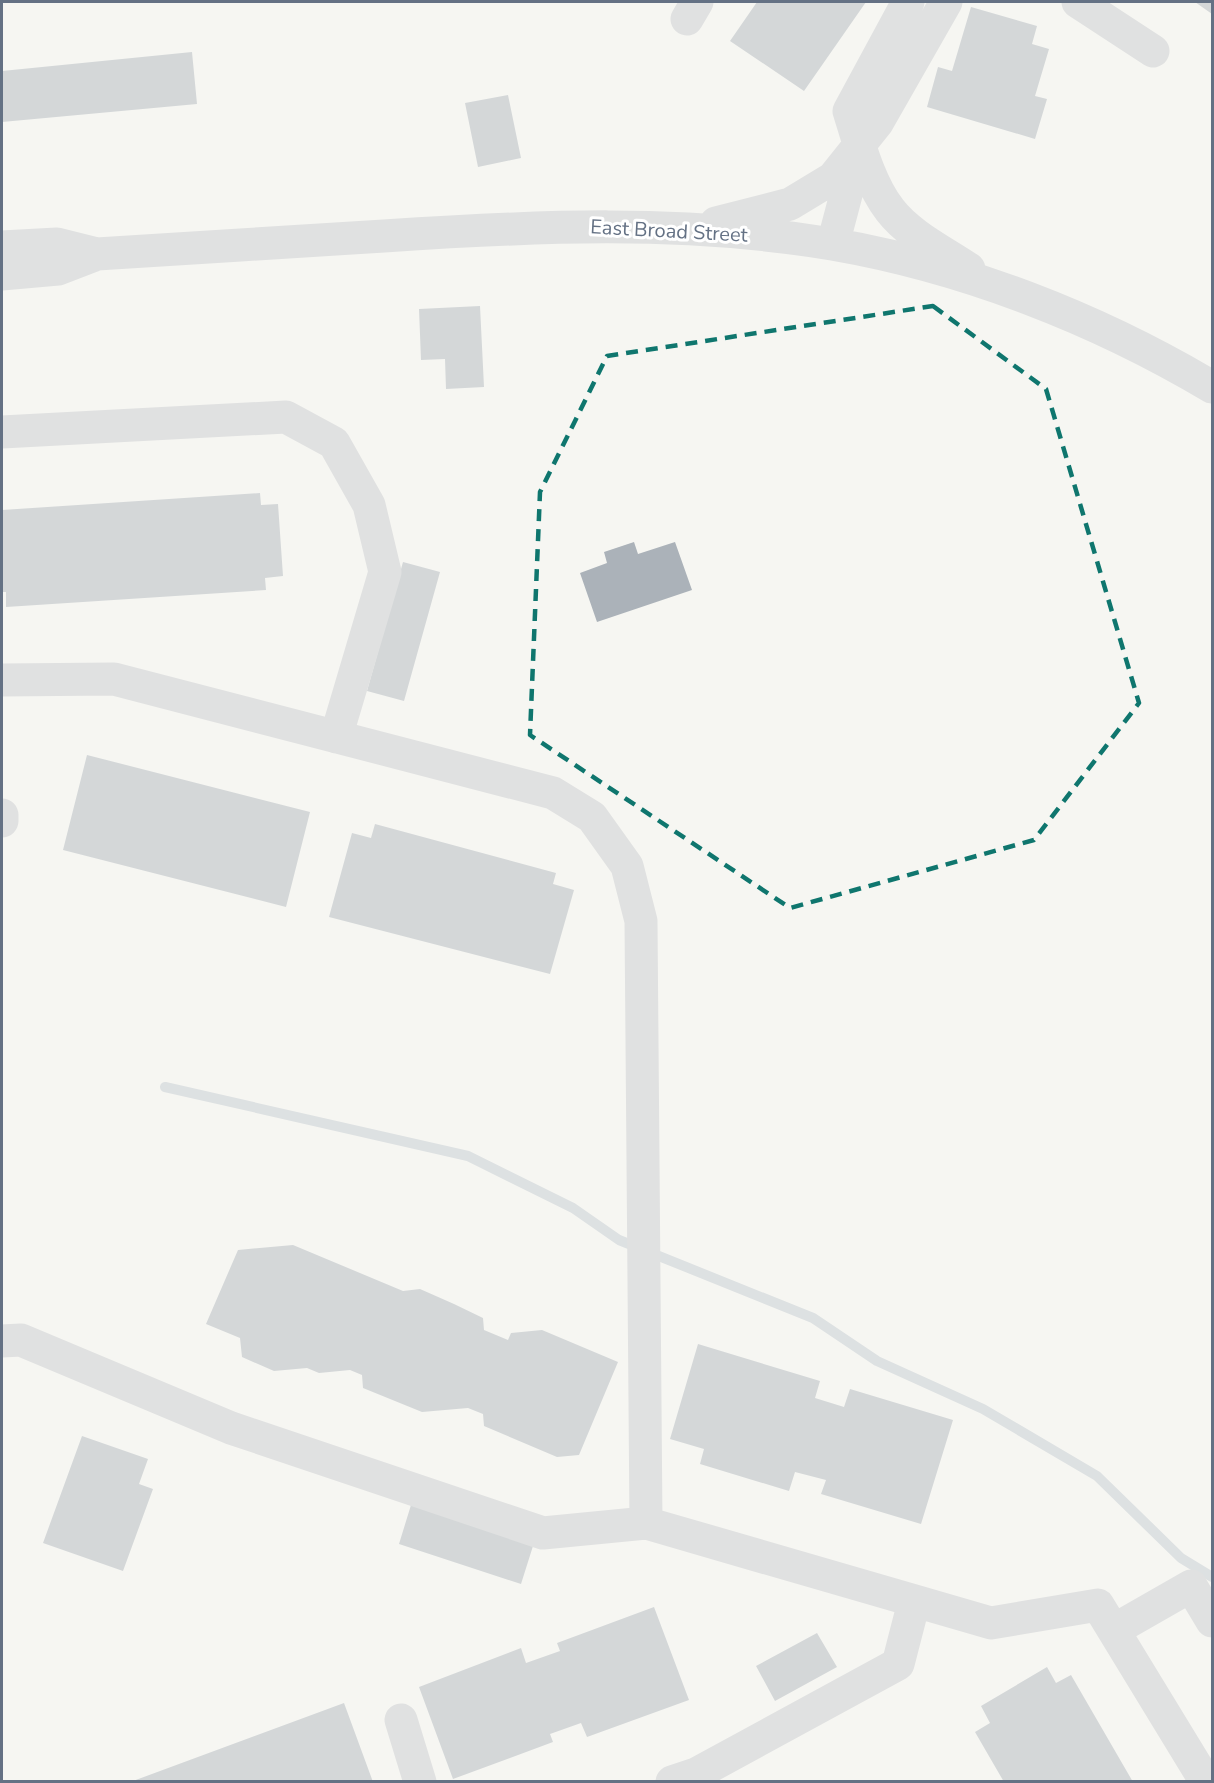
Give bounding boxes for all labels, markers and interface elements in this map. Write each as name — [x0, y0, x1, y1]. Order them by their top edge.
street label: East Broad Street — [590, 213, 749, 249]

